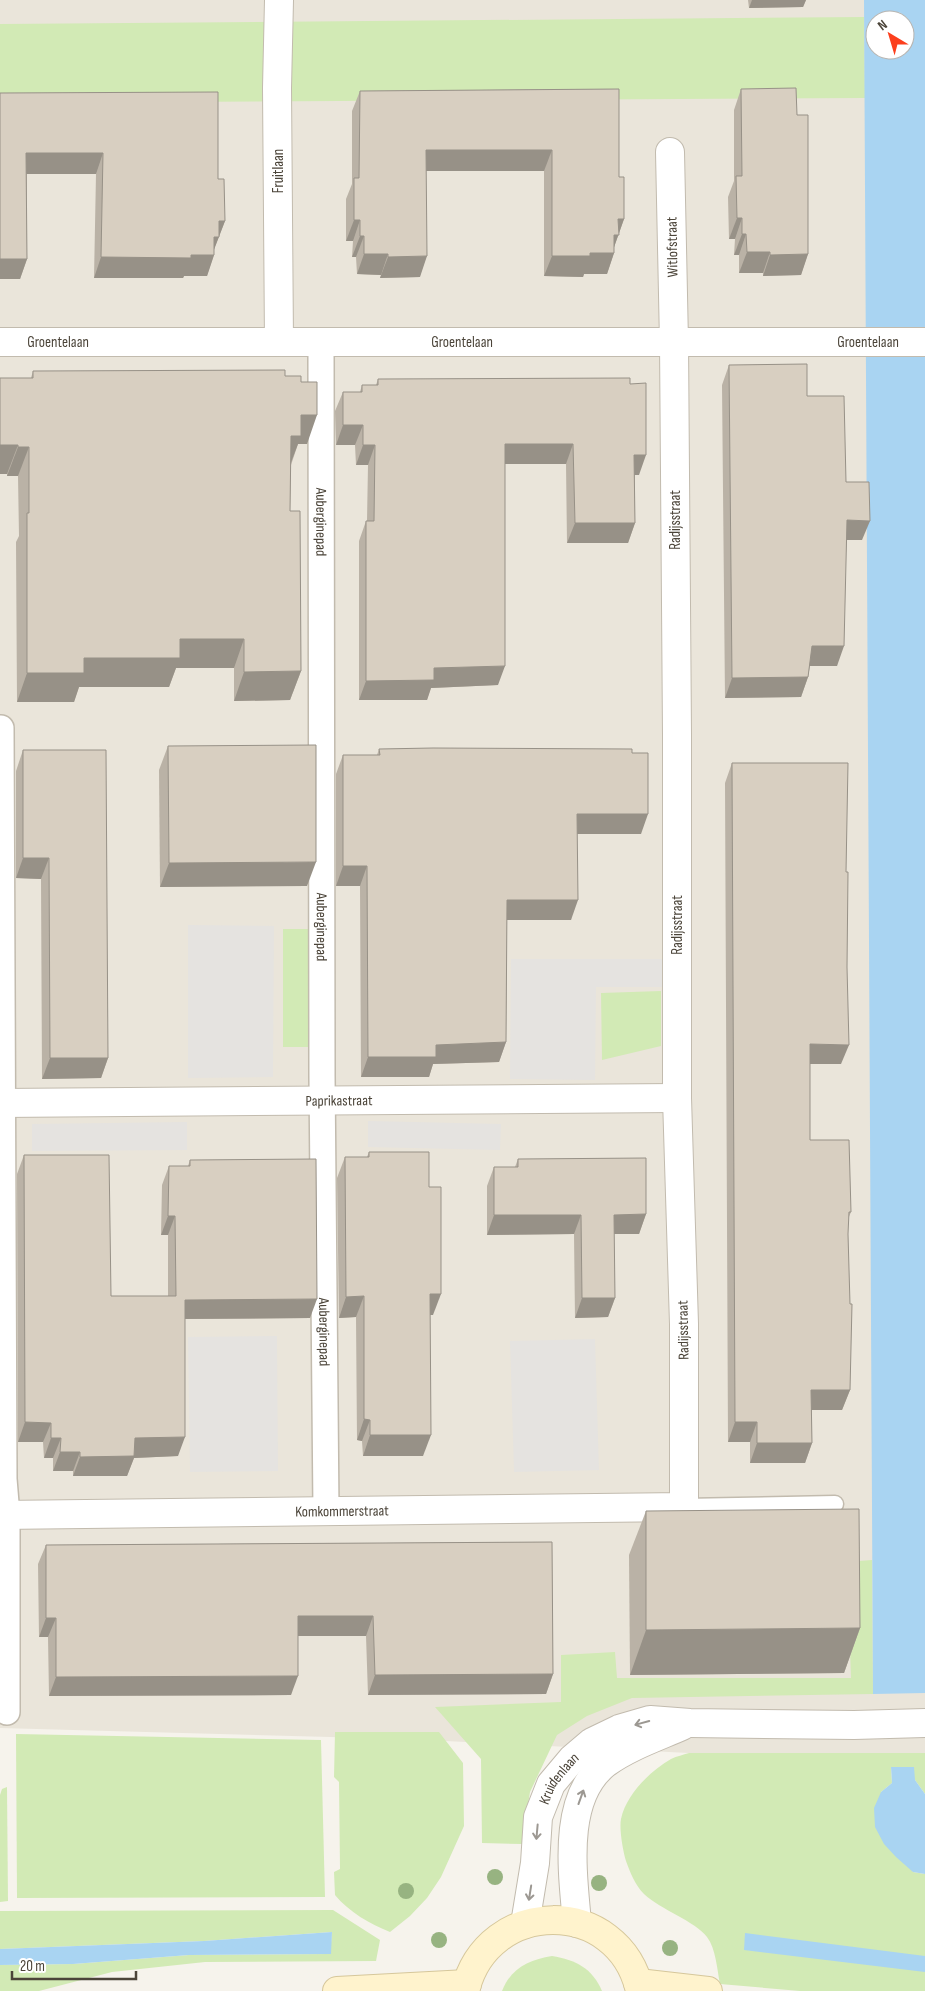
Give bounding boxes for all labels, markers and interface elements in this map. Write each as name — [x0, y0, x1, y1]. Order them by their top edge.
north arrow — [865, 10, 915, 60]
text: N — [874, 16, 890, 34]
street label: Fruitlaan — [269, 149, 288, 193]
street label: Witlofstraat — [662, 216, 683, 277]
street label: Groentelaan — [27, 333, 89, 352]
street label: Groentelaan — [431, 333, 493, 352]
street label: Groentelaan — [837, 333, 899, 352]
street label: Auberginepad — [311, 487, 330, 556]
street label: Radijsstraat — [666, 490, 685, 550]
street label: Auberginepad — [312, 892, 331, 961]
street label: Radijsstraat — [668, 895, 687, 955]
street label: Paprikastraat — [305, 1091, 373, 1111]
street label: Auberginepad — [314, 1297, 334, 1366]
street label: Radijsstraat — [673, 1300, 694, 1360]
street label: Komkommerstraat — [295, 1501, 389, 1522]
one-way arrow — [634, 1718, 650, 1728]
street label: Kruidenlaan — [535, 1748, 583, 1807]
one-way arrow — [577, 1790, 586, 1805]
one-way arrow — [532, 1823, 542, 1839]
one-way arrow — [525, 1885, 535, 1901]
scale bar — [12, 1948, 136, 1980]
text: 20 m — [20, 1957, 45, 1976]

